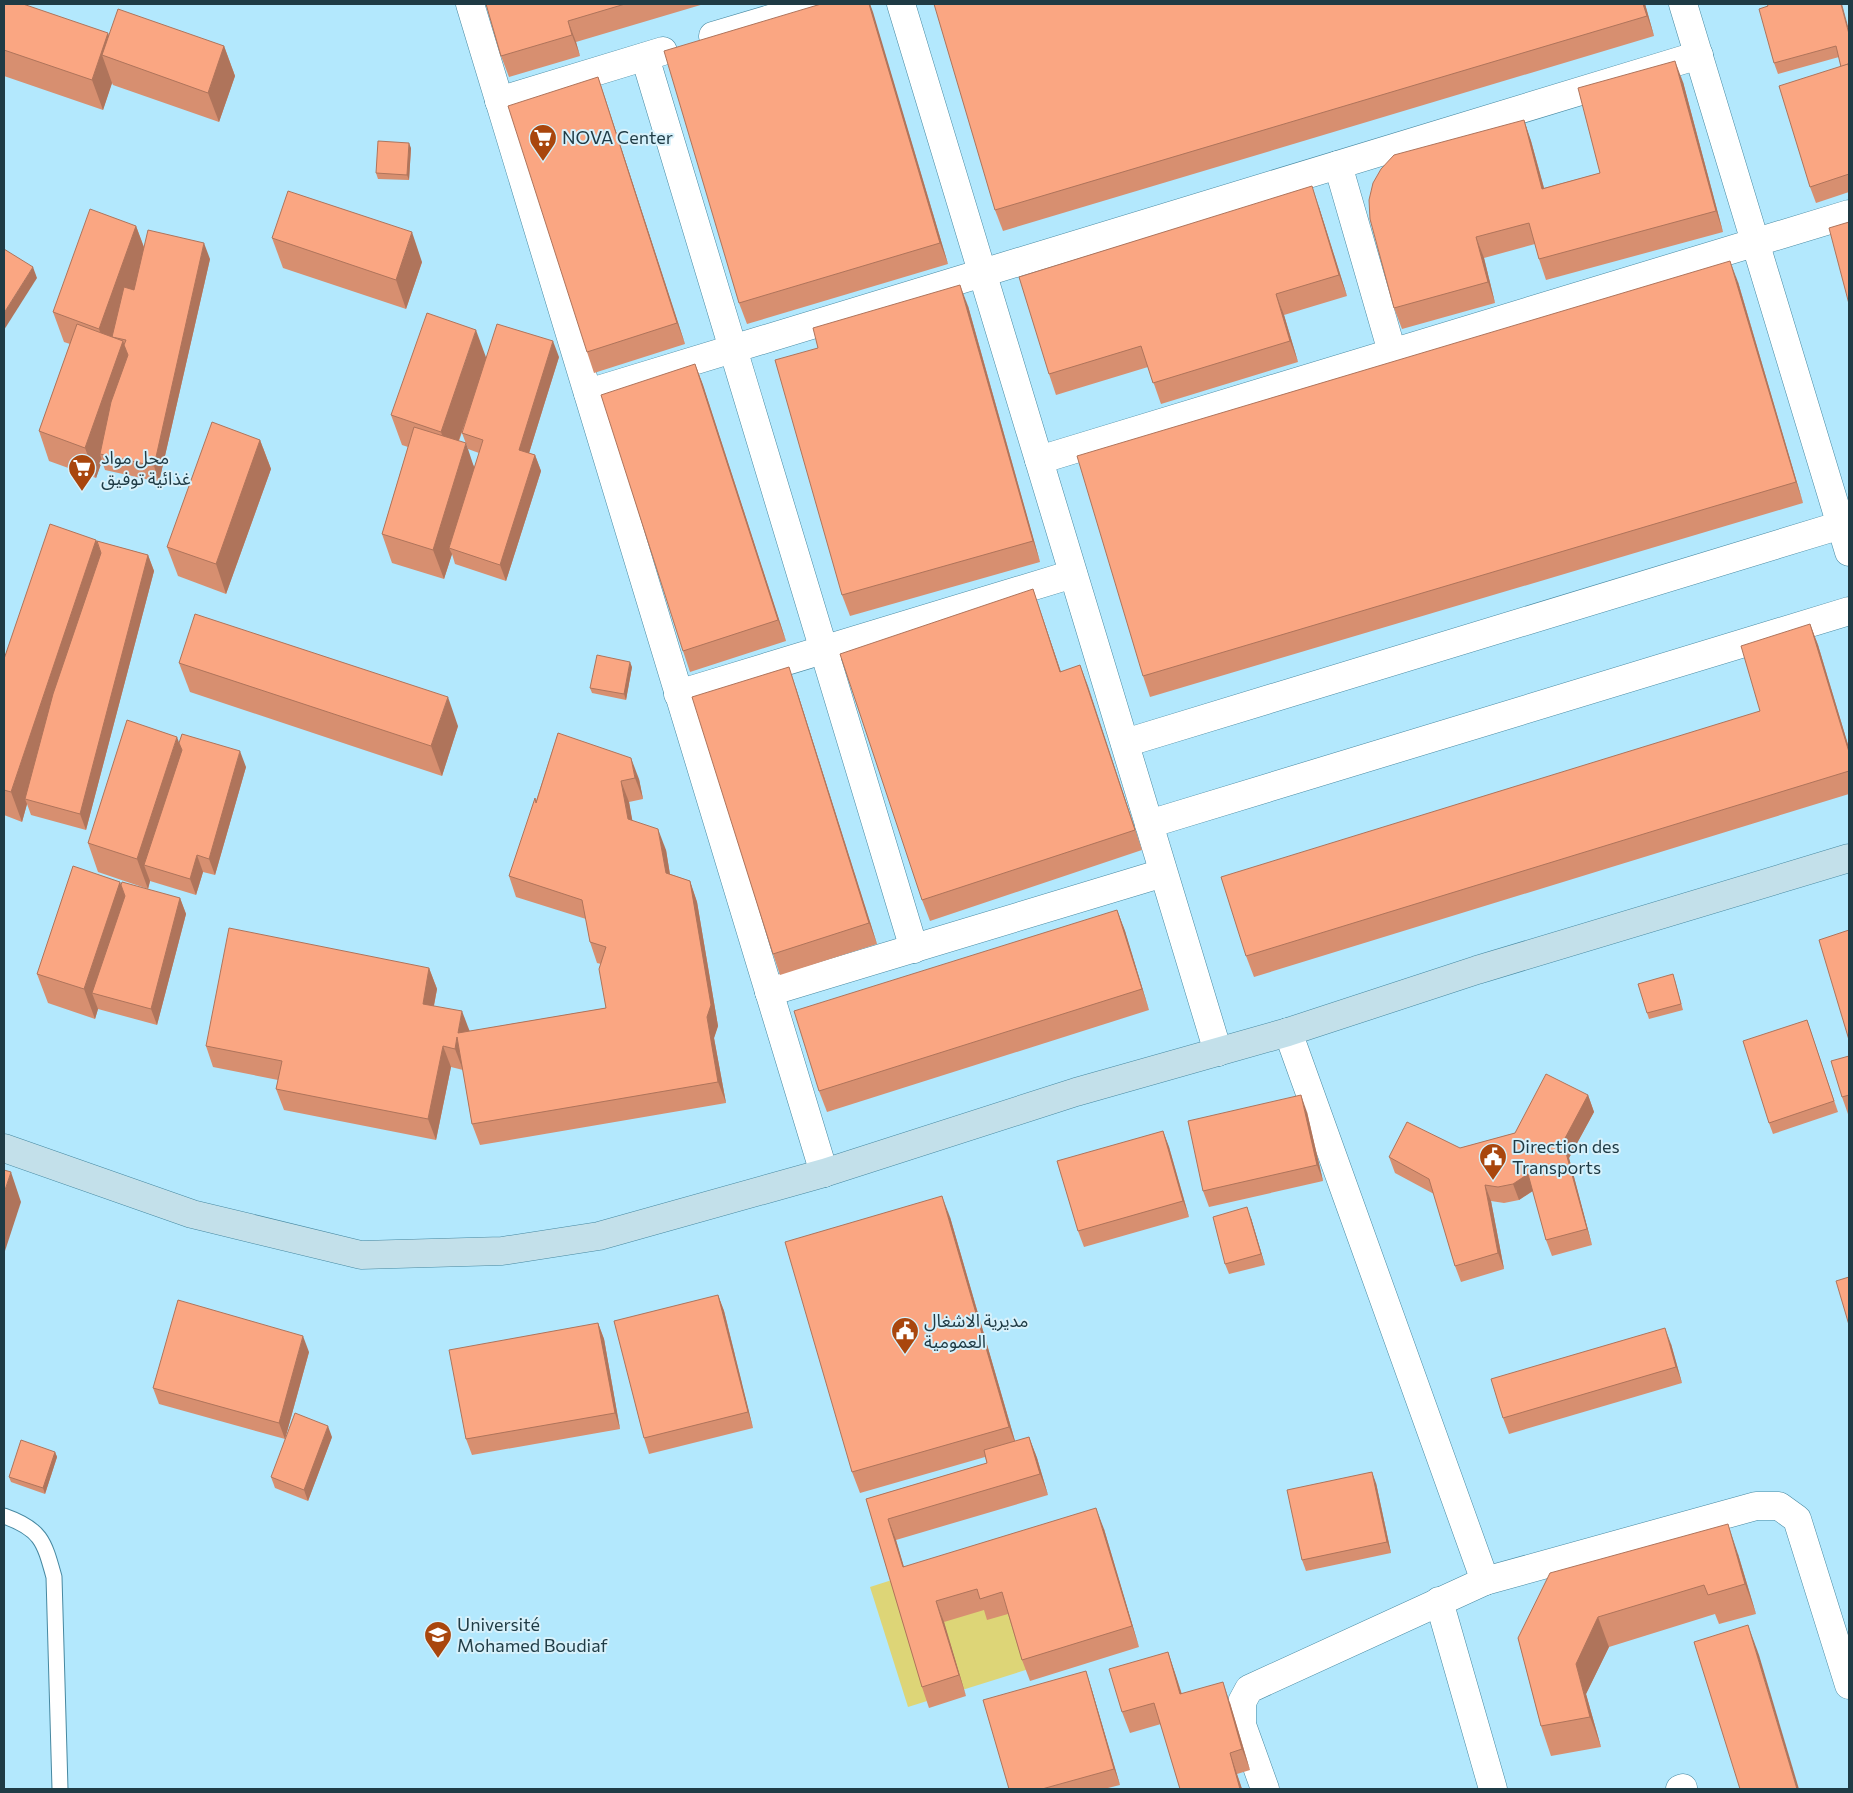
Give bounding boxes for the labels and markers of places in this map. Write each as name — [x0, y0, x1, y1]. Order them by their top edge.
supermarket icon: NOVA Center — [528, 123, 558, 162]
place label: NOVA Center — [562, 126, 673, 148]
place label: محل مواد غذائية توفيق — [101, 446, 191, 490]
supermarket icon: محل مواد غذائية توفيق — [67, 453, 97, 492]
place label: Direction des Transports — [1512, 1135, 1620, 1178]
public building icon: Direction des Transports — [1478, 1142, 1508, 1181]
place label: مديرية الاشغال العمومية — [924, 1309, 1029, 1353]
public building icon: مديرية الاشغال العمومية — [890, 1316, 920, 1355]
place label: Université Mohamed Boudiaf — [457, 1613, 609, 1656]
school or university icon: Université Mohamed Boudiaf — [423, 1620, 453, 1659]

